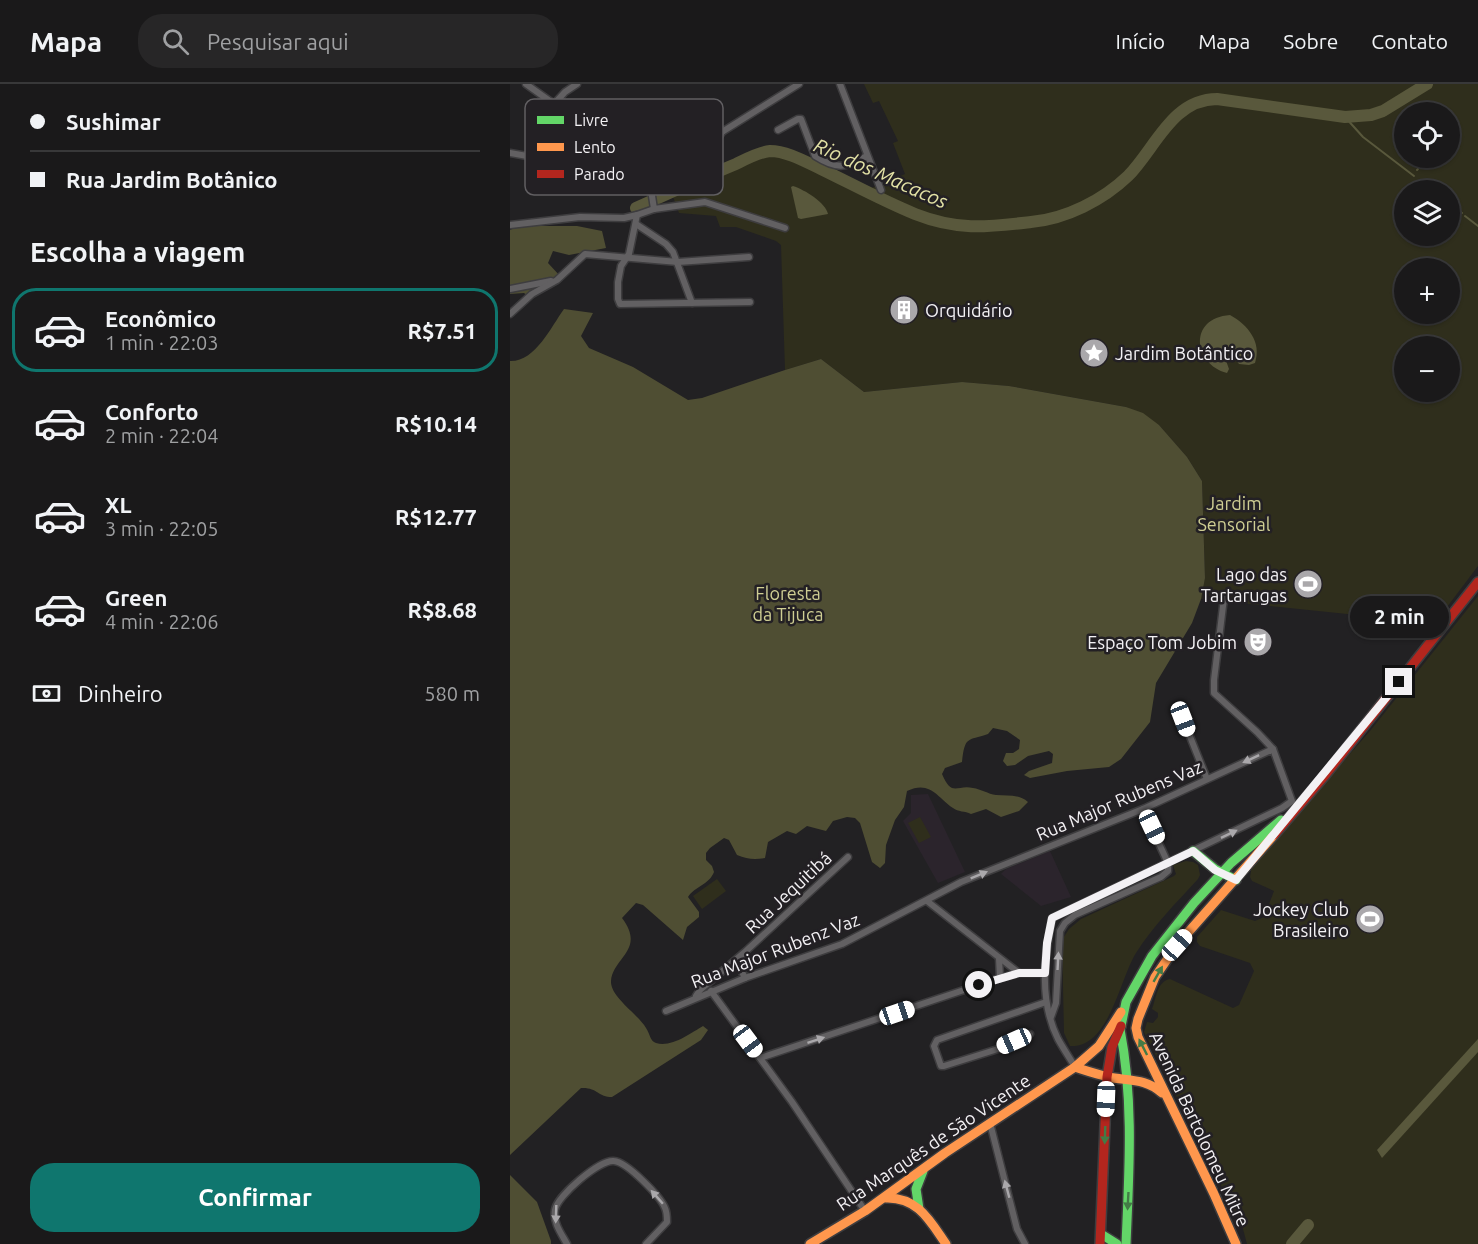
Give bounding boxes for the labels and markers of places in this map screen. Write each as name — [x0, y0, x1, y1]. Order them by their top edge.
building icon: Orquidário — [888, 294, 920, 326]
place label: Orquidário — [925, 300, 1012, 320]
place icon: Jardim Botântico — [1078, 337, 1110, 369]
place label: Jardim Botântico — [1115, 343, 1253, 363]
place label: Lago das Tartarugas — [1201, 564, 1287, 605]
sports icon: Lago das Tartarugas — [1292, 568, 1324, 600]
theatre icon: Espaço Tom Jobim — [1242, 626, 1274, 658]
place label: Espaço Tom Jobim — [1087, 632, 1237, 652]
place label: Jockey Club Brasileiro — [1253, 899, 1349, 940]
sports icon: Jockey Club Brasileiro — [1354, 903, 1386, 935]

